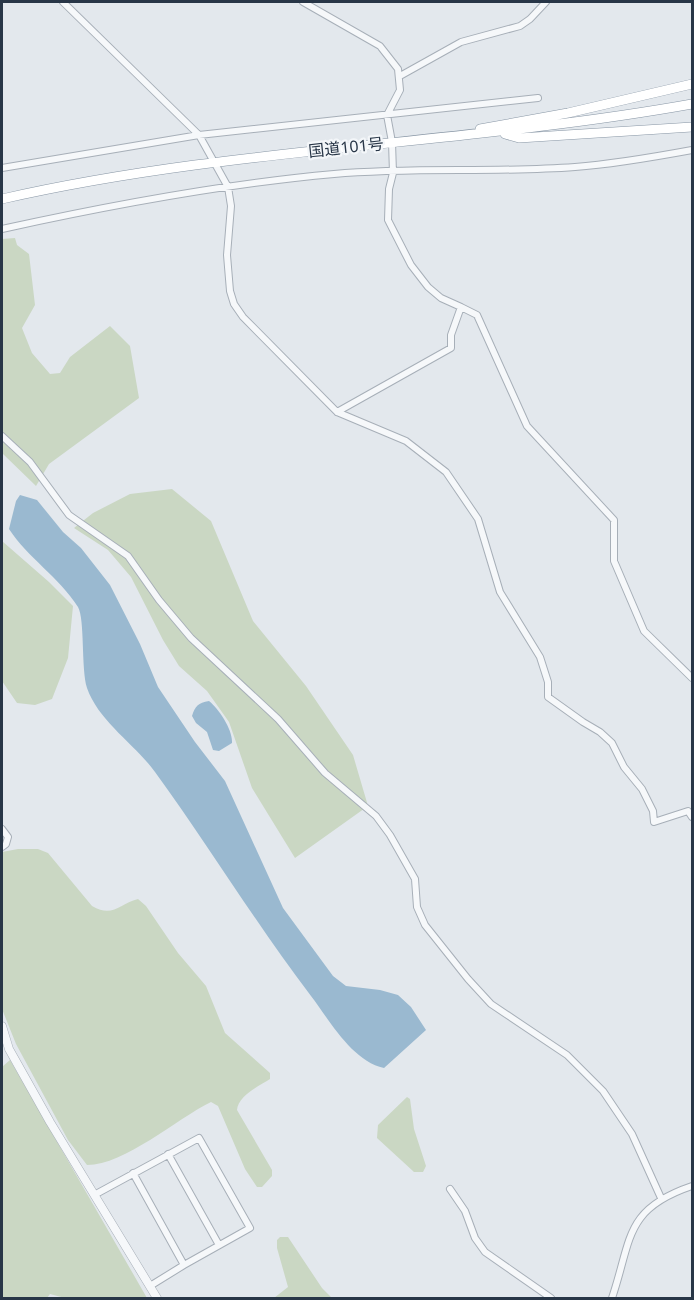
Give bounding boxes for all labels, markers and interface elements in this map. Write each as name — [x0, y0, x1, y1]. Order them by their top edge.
street label: 国道101号 — [307, 132, 385, 162]

